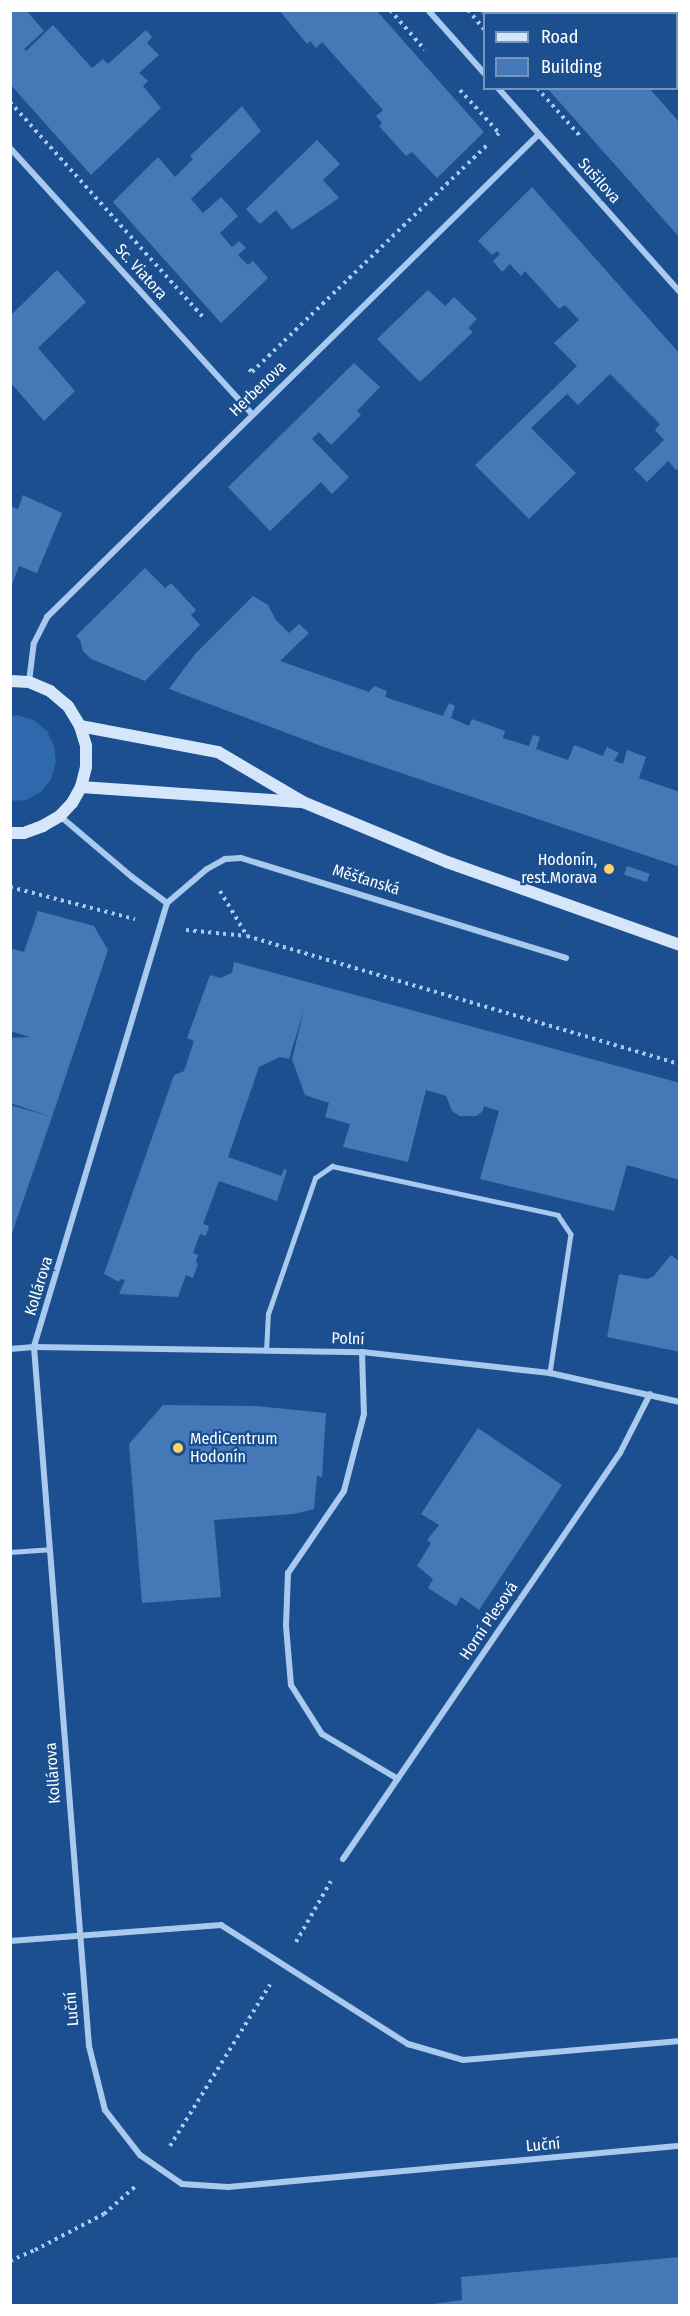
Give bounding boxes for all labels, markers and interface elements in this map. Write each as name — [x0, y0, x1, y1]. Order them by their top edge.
legend — [483, 12, 678, 90]
text: Road — [541, 26, 578, 48]
text: Building — [541, 56, 602, 78]
street label: Sušilova — [574, 154, 624, 208]
street label: Sc. Viatora — [111, 240, 171, 304]
street label: Herbenova — [226, 357, 290, 421]
place label: Hodonín, rest.Morava — [521, 850, 597, 888]
street label: Měšťanská — [330, 861, 402, 899]
marker: Hodonín, rest.Morava — [602, 862, 616, 876]
street label: Kollárova — [21, 1254, 57, 1318]
street label: Polní — [331, 1329, 365, 1349]
place label: MediCentrum Hodonín — [190, 1429, 278, 1467]
marker: MediCentrum Hodonín — [171, 1441, 185, 1455]
street label: Horní Plesová — [456, 1578, 522, 1664]
street label: Kollárova — [41, 1742, 65, 1804]
street label: Luční — [61, 1991, 83, 2027]
street label: Luční — [525, 2134, 561, 2156]

